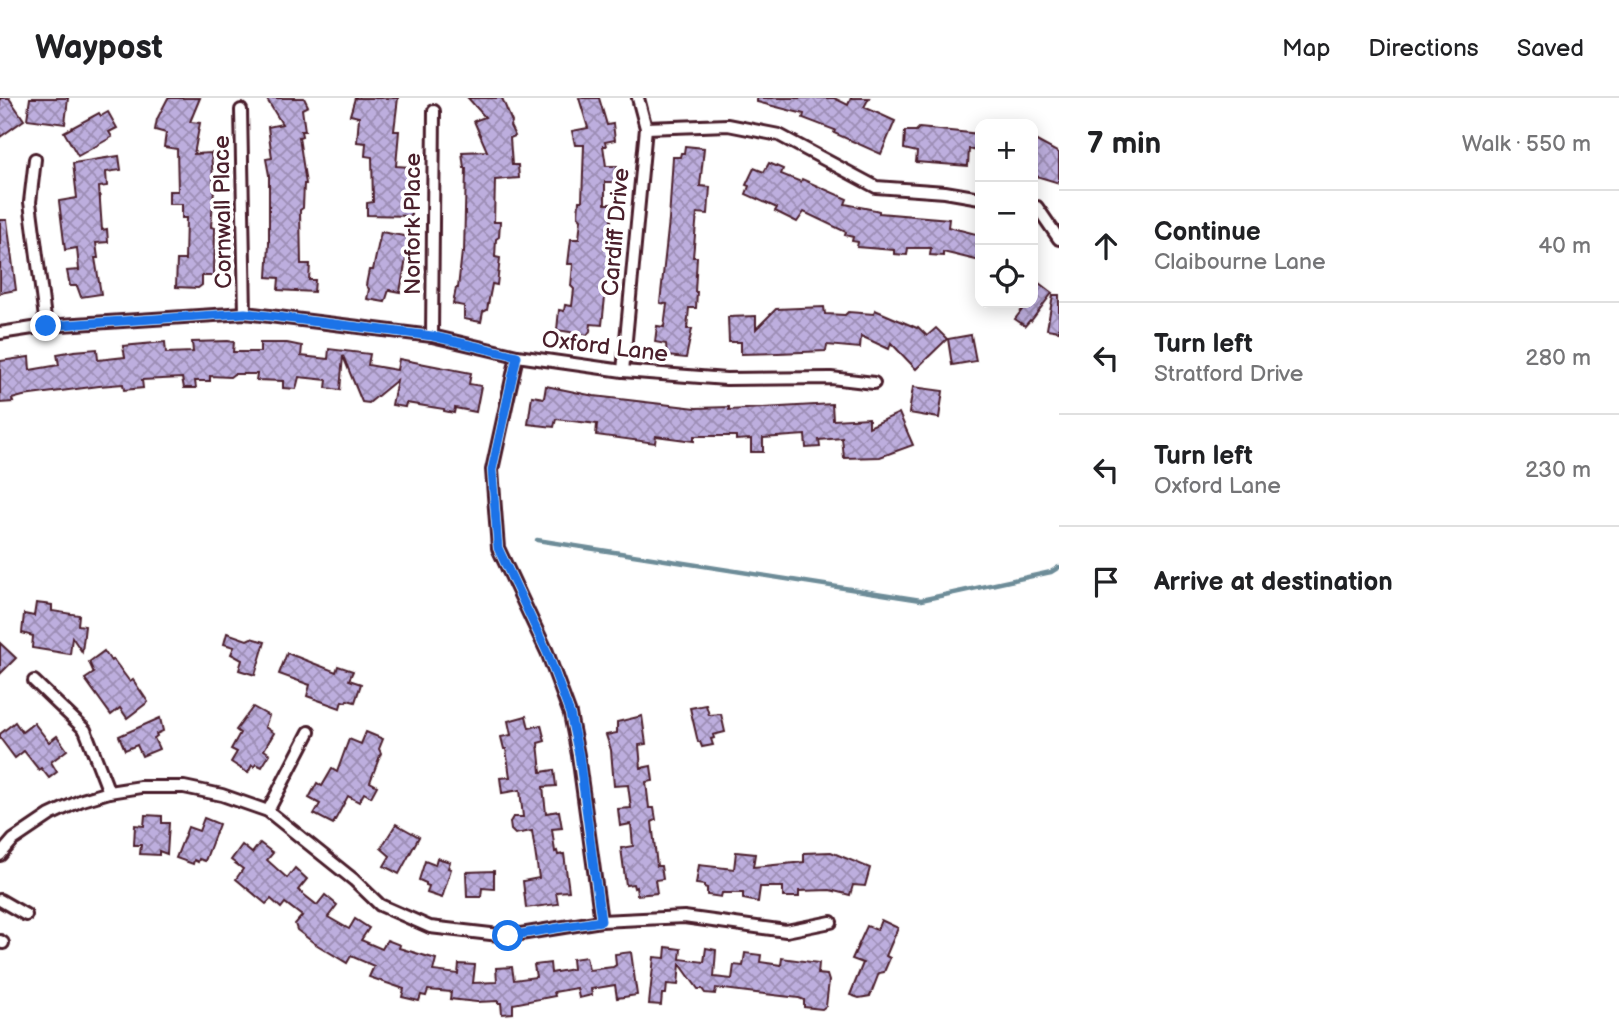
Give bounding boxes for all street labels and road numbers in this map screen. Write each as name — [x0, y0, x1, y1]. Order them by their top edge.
street label: Cornwall Place — [208, 135, 238, 289]
street label: Norfork Place — [399, 153, 427, 295]
street label: Cardiff Drive — [596, 167, 636, 297]
street label: Oxford Lane — [540, 325, 670, 369]

